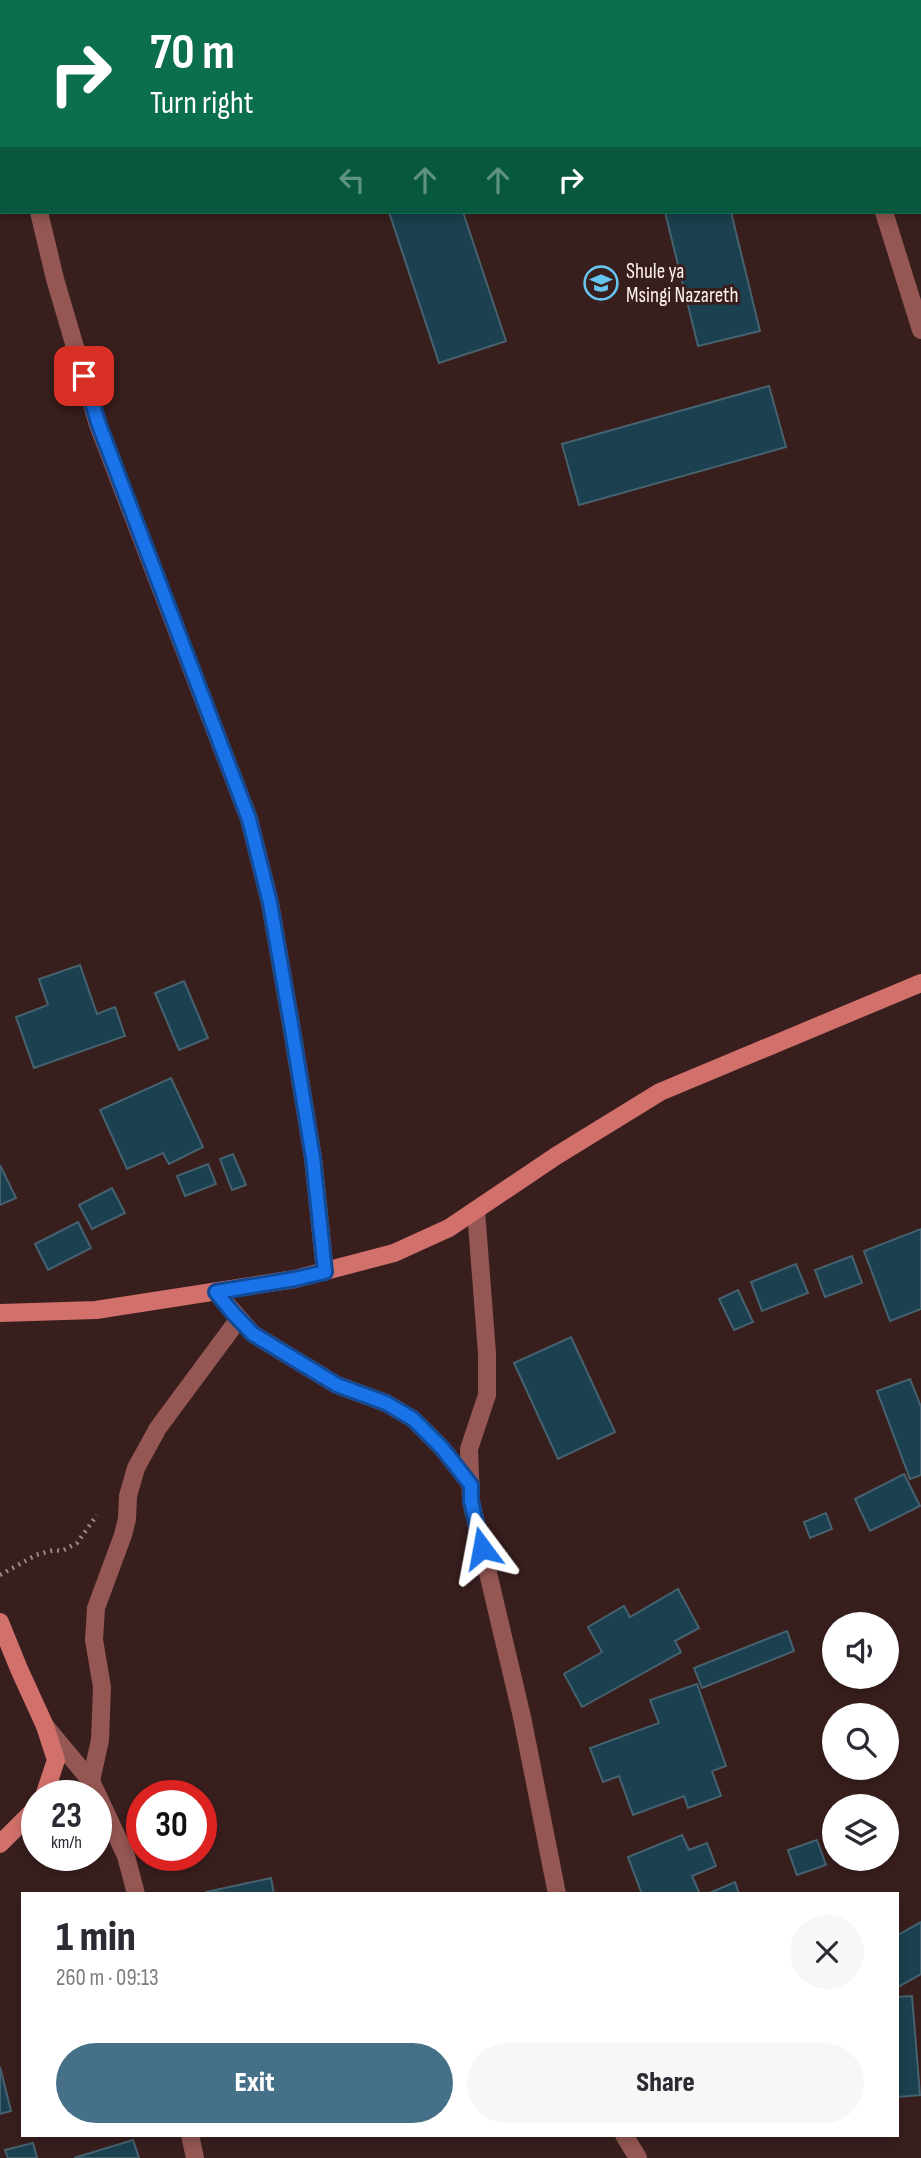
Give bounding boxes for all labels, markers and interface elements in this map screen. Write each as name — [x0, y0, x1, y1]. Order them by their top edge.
text: 70 m — [150, 24, 235, 83]
icon: right — [35, 28, 126, 119]
text: Turn right — [150, 84, 254, 123]
icon: left — [333, 161, 371, 199]
icon: ahead — [406, 161, 444, 199]
icon: ahead — [479, 161, 517, 199]
icon: right — [552, 161, 590, 199]
place label: Shule ya Msingi Nazareth — [626, 259, 738, 308]
school or university icon: Shule ya Msingi Nazareth — [582, 264, 620, 302]
pin — [54, 346, 114, 406]
icon: arrive — [65, 357, 103, 395]
position arrow — [445, 1511, 519, 1585]
map controls — [822, 1612, 899, 1871]
button: sound — [822, 1612, 899, 1689]
button: search — [822, 1703, 899, 1780]
speed limit sign: 30 — [126, 1780, 217, 1871]
button: layers — [822, 1794, 899, 1871]
text: 23 — [51, 1795, 82, 1838]
text: km/h — [51, 1832, 82, 1853]
text: 1 min — [56, 1912, 136, 1963]
button: close — [790, 1915, 864, 1989]
text: 260 m · 09:13 — [56, 1964, 159, 1992]
button: Exit — [56, 2043, 453, 2123]
button: Share — [467, 2043, 864, 2123]

